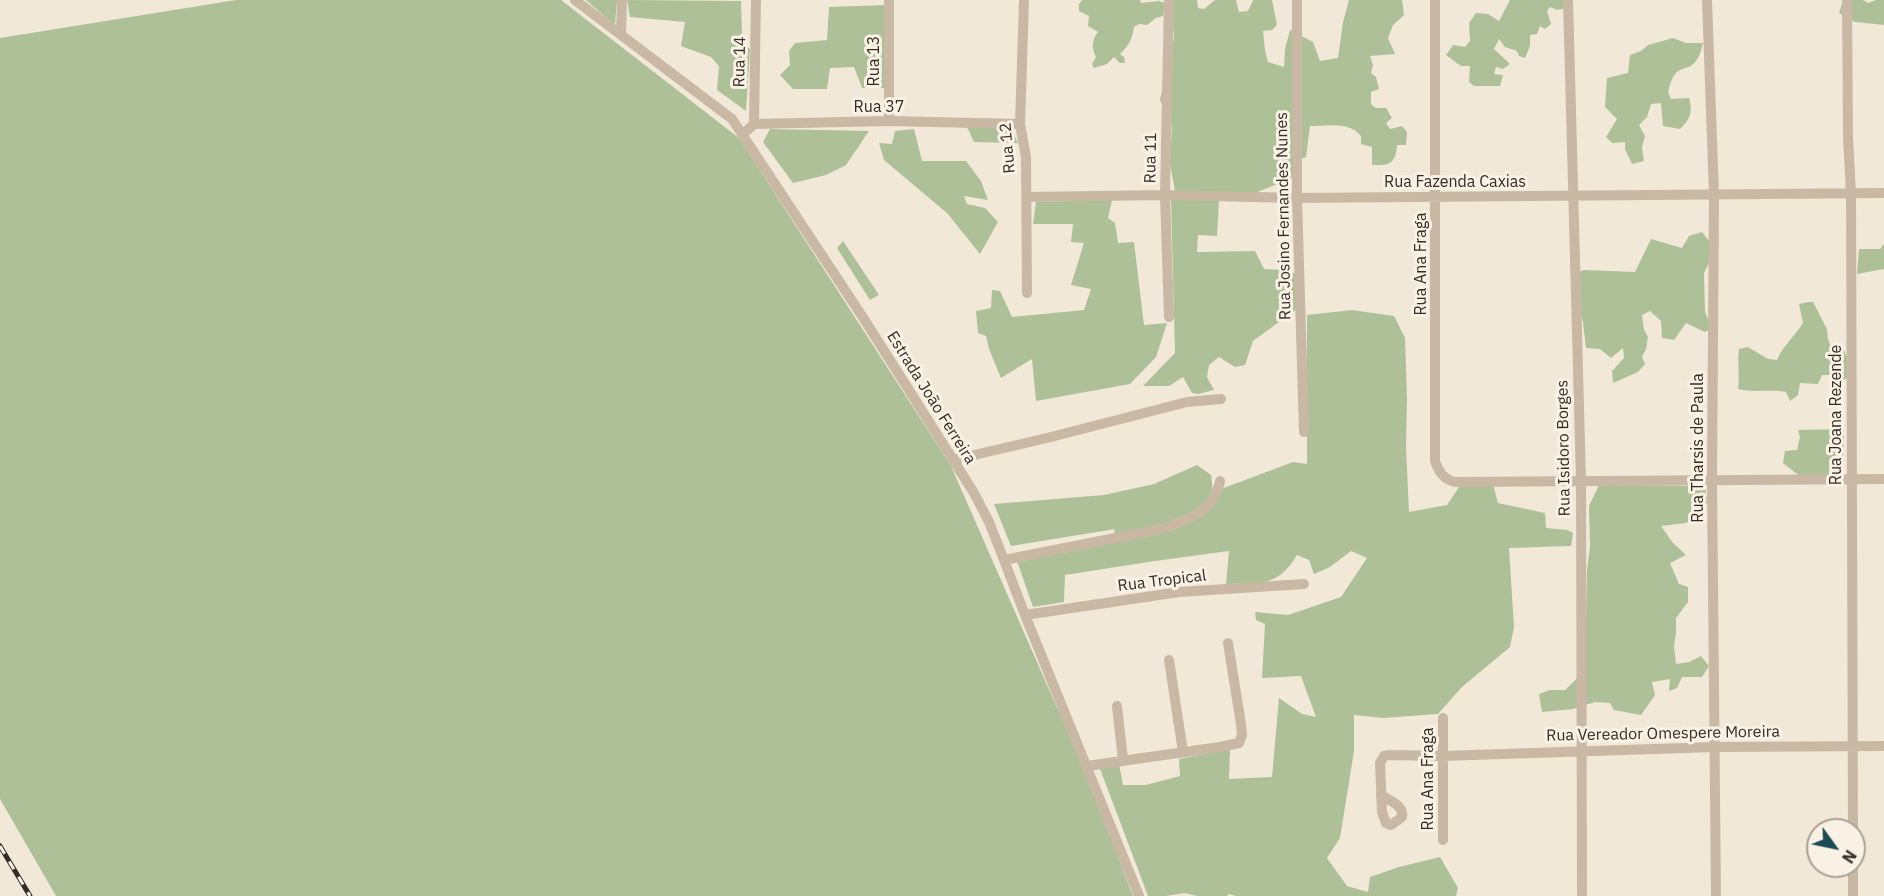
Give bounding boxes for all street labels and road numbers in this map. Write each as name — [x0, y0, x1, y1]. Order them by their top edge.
street label: Rua 14 — [730, 36, 750, 88]
street label: Rua 13 — [864, 36, 884, 86]
street label: Rua 37 — [854, 97, 904, 117]
street label: Rua Josino Fernandes Nunes — [1273, 112, 1295, 320]
street label: Rua 12 — [996, 122, 1020, 174]
street label: Rua 11 — [1141, 132, 1161, 184]
street label: Rua Fazenda Caxias — [1384, 172, 1526, 192]
street label: Rua Ana Fraga — [1411, 212, 1431, 316]
street label: Estrada João Ferreira — [882, 328, 980, 468]
street label: Rua Joana Rezende — [1826, 345, 1846, 485]
street label: Rua Tharsis de Paula — [1688, 373, 1708, 523]
street label: Rua Isidoro Borges — [1553, 380, 1575, 516]
street label: Rua Tropical — [1117, 566, 1207, 596]
street label: Rua Vereador Omespere Moreira — [1546, 722, 1780, 746]
street label: Rua Ana Fraga — [1418, 727, 1438, 831]

